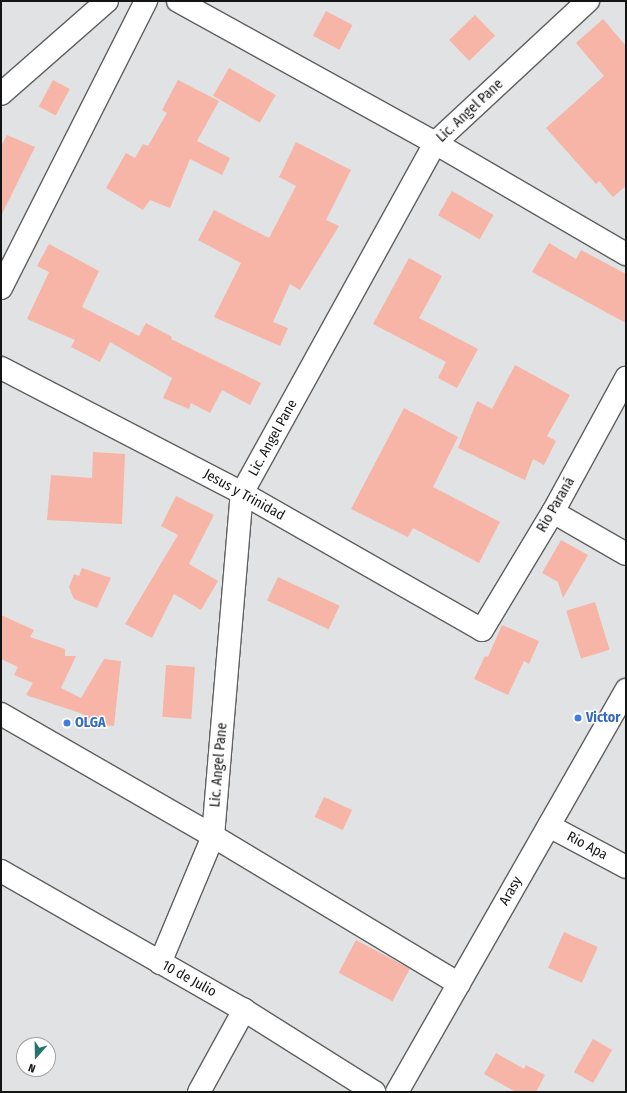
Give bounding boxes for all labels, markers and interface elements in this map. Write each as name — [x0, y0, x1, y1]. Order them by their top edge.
street label: Lic. Angel Pane — [433, 76, 507, 146]
street label: Lic. Angel Pane — [245, 397, 301, 479]
street label: Jesus y Trinidad — [201, 466, 287, 524]
street label: Rio Paraná — [534, 474, 578, 536]
place label: Victor — [586, 710, 620, 726]
marker: Victor — [573, 713, 583, 723]
place label: OLGA — [75, 715, 106, 731]
marker: OLGA — [62, 718, 72, 728]
street label: Lic. Angel Pane — [207, 722, 231, 808]
street label: Rio Apa — [564, 828, 610, 864]
street label: Arasy — [496, 874, 526, 908]
street label: 10 de Julio — [159, 957, 219, 1001]
north arrow — [16, 1037, 56, 1077]
text: N — [27, 1061, 37, 1075]

